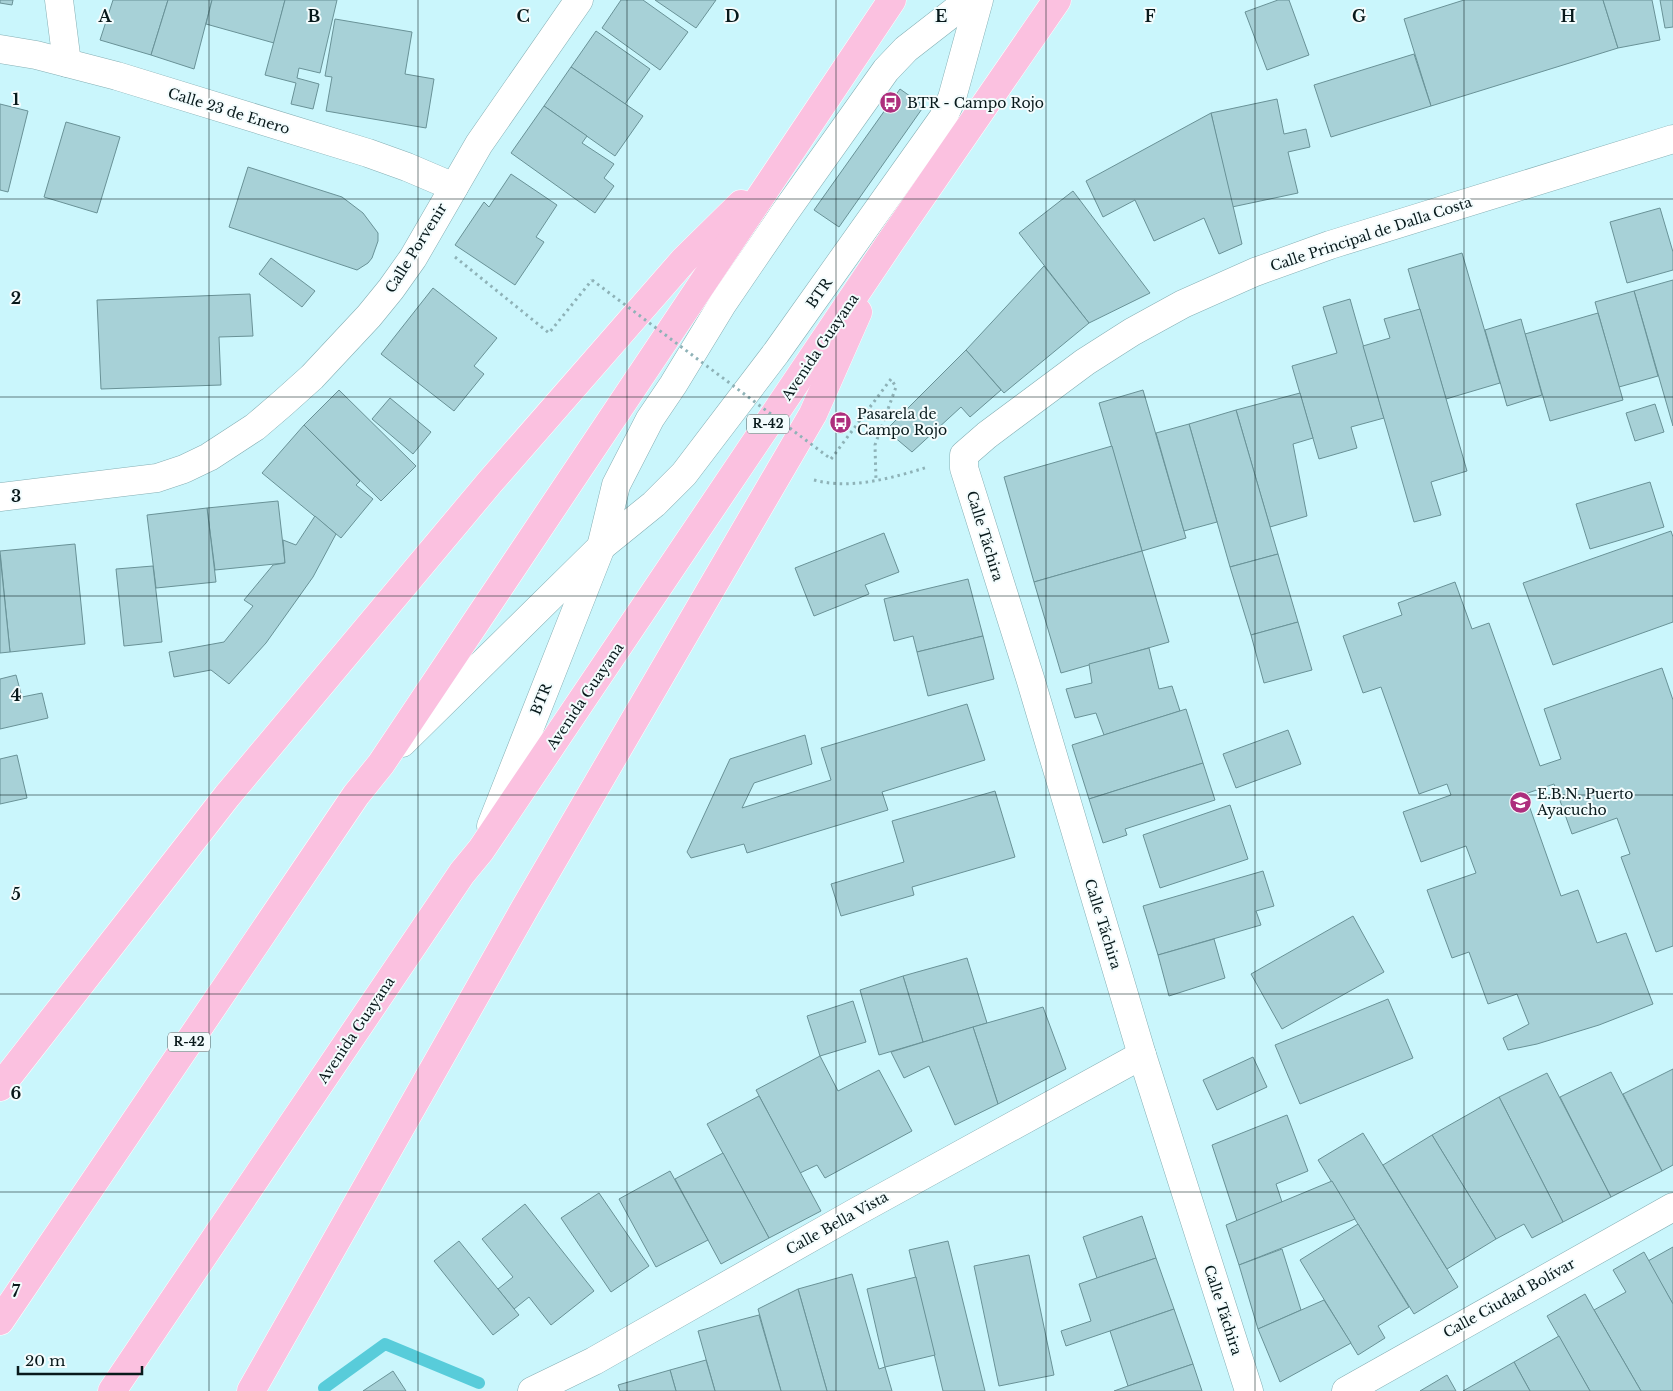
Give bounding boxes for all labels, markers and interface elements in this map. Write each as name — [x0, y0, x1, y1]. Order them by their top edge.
text: A — [98, 6, 113, 26]
text: B — [308, 6, 321, 26]
text: C — [516, 6, 530, 26]
text: D — [725, 6, 739, 26]
text: E — [935, 6, 947, 26]
text: F — [1144, 6, 1156, 26]
text: G — [1352, 6, 1366, 26]
text: H — [1560, 6, 1576, 26]
street label: Calle 23 de Enero — [166, 84, 292, 138]
text: 1 — [13, 89, 20, 109]
bus stop icon: BTR - Campo Rojo — [879, 91, 903, 115]
place label: BTR - Campo Rojo — [907, 94, 1044, 112]
street label: Calle Principal de Dalla Costa — [1268, 193, 1474, 275]
street label: Calle Porvenir — [381, 199, 451, 296]
street label: BTR — [802, 274, 836, 312]
text: 2 — [11, 288, 21, 308]
street label: Avenida Guayana — [777, 290, 862, 405]
place label: Pasarela de Campo Rojo — [857, 405, 947, 439]
bus stop icon: Pasarela de Campo Rojo — [829, 410, 853, 434]
road number: R-42 — [747, 414, 789, 434]
text: 3 — [11, 486, 21, 506]
street label: Calle Táchira — [963, 489, 1007, 584]
street label: Avenida Guayana — [542, 639, 627, 754]
street label: BTR — [527, 680, 556, 718]
text: 4 — [11, 685, 21, 705]
place label: E.B.N. Puerto Ayacucho — [1536, 785, 1634, 819]
school or university icon: E.B.N. Puerto Ayacucho — [1509, 790, 1533, 814]
street label: Calle Táchira — [1081, 877, 1125, 972]
text: 5 — [11, 884, 21, 904]
street label: Avenida Guayana — [313, 973, 398, 1088]
road number: R-42 — [168, 1032, 210, 1052]
text: 6 — [11, 1083, 22, 1103]
street label: Calle Bella Vista — [783, 1187, 891, 1259]
street label: Calle Ciudad Bolívar — [1440, 1254, 1578, 1342]
street label: Calle Táchira — [1200, 1263, 1246, 1358]
text: 7 — [12, 1281, 21, 1301]
scale bar — [18, 1344, 141, 1376]
text: 20 m — [25, 1351, 65, 1370]

